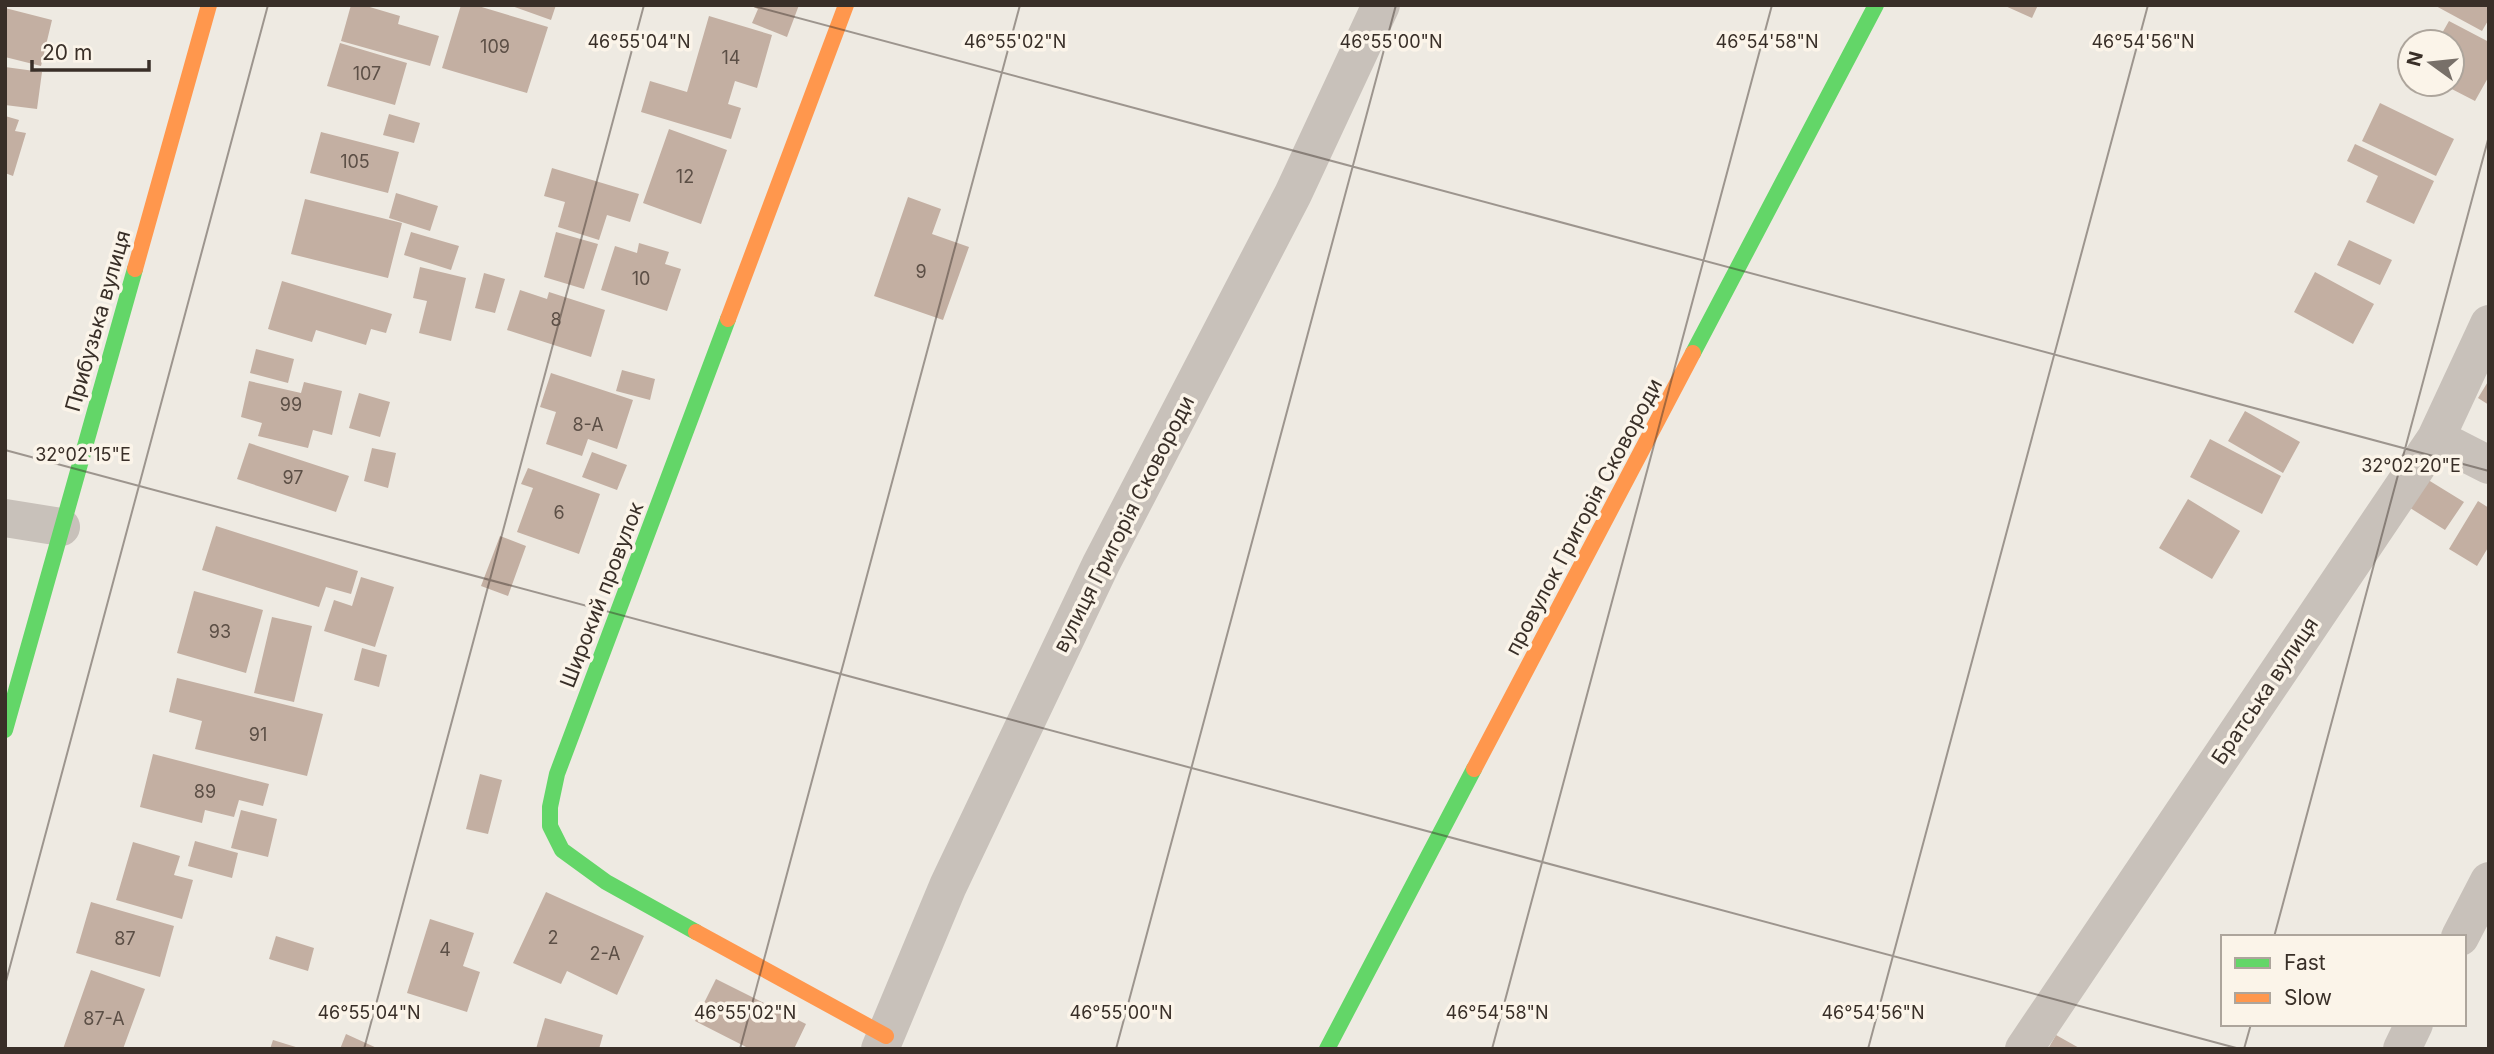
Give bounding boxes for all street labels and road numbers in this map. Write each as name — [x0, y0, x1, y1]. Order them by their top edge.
street label: Прибузька вулиця — [60, 227, 135, 414]
street label: провулок Григорія Сковороди — [1500, 374, 1667, 659]
street label: вулиця Григорія Сковороди — [1048, 391, 1199, 656]
street label: Широкий провулок — [555, 498, 649, 691]
street label: Братська вулиця — [2206, 612, 2323, 769]

